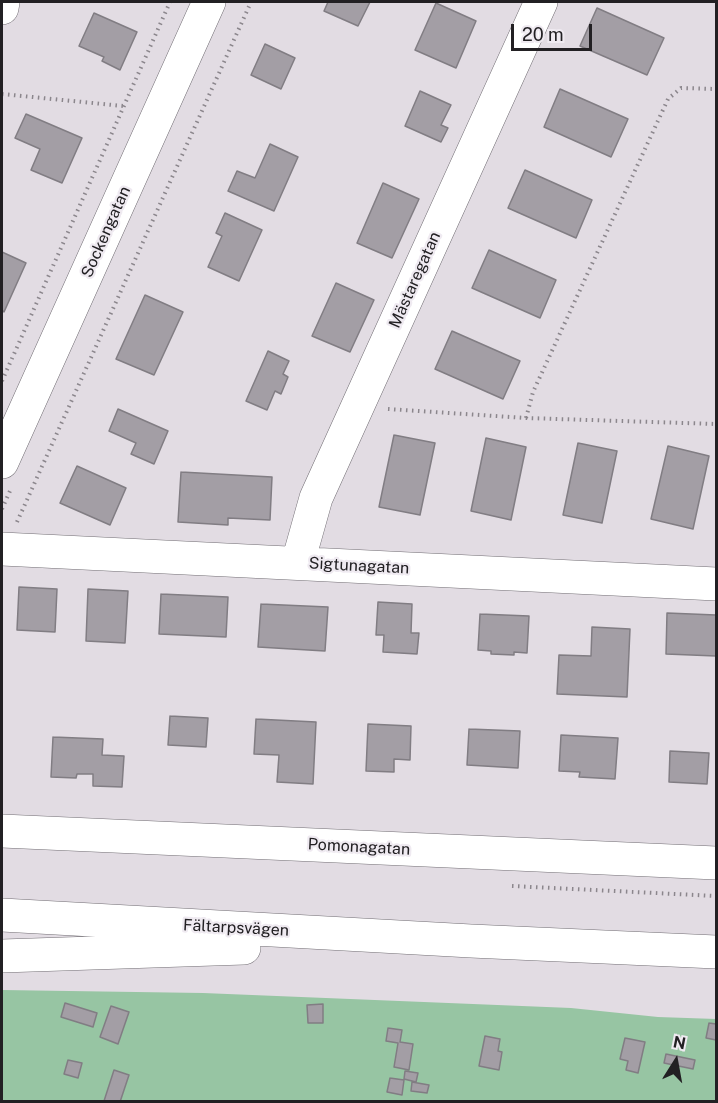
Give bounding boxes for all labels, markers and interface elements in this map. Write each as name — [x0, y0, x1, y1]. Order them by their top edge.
scale bar — [514, 12, 595, 50]
text: 20 m — [522, 24, 564, 45]
street label: Sockengatan — [77, 183, 135, 281]
street label: Mästaregatan — [385, 229, 445, 331]
street label: Sigtunagatan — [308, 554, 410, 578]
street label: Pomonagatan — [307, 835, 411, 859]
street label: Fältarpsvägen — [183, 916, 289, 940]
north arrow — [646, 1031, 706, 1091]
text: N — [672, 1032, 687, 1053]

